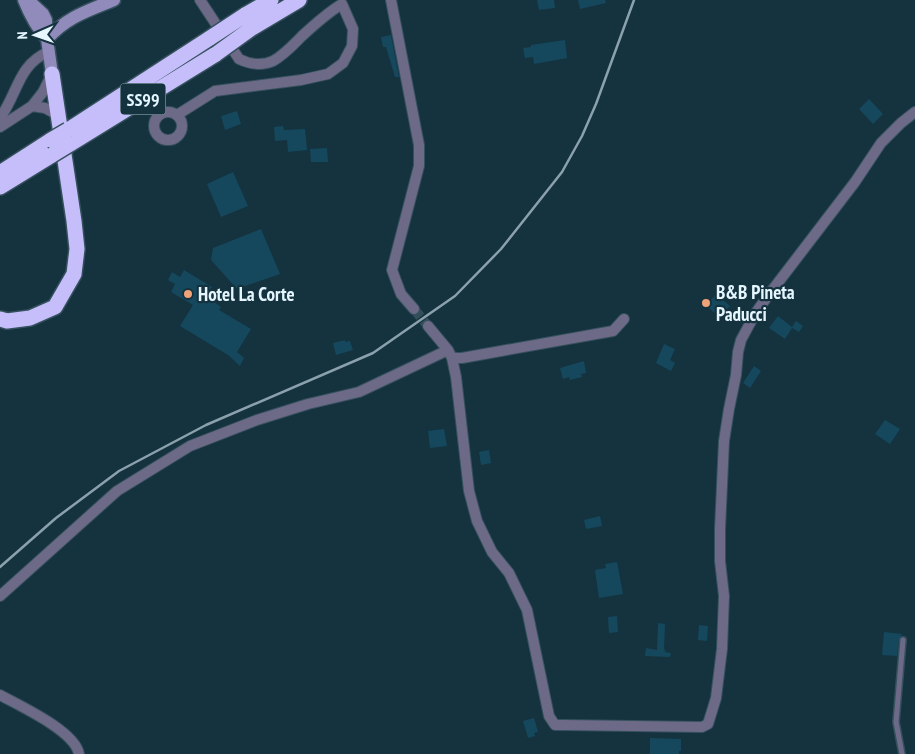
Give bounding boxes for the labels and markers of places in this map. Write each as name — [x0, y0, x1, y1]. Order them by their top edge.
place label: B&B Pineta Paducci — [716, 280, 795, 326]
place label: Hotel La Corte — [198, 282, 295, 306]
marker: Hotel La Corte — [182, 288, 194, 300]
marker: B&B Pineta Paducci — [700, 297, 712, 309]

